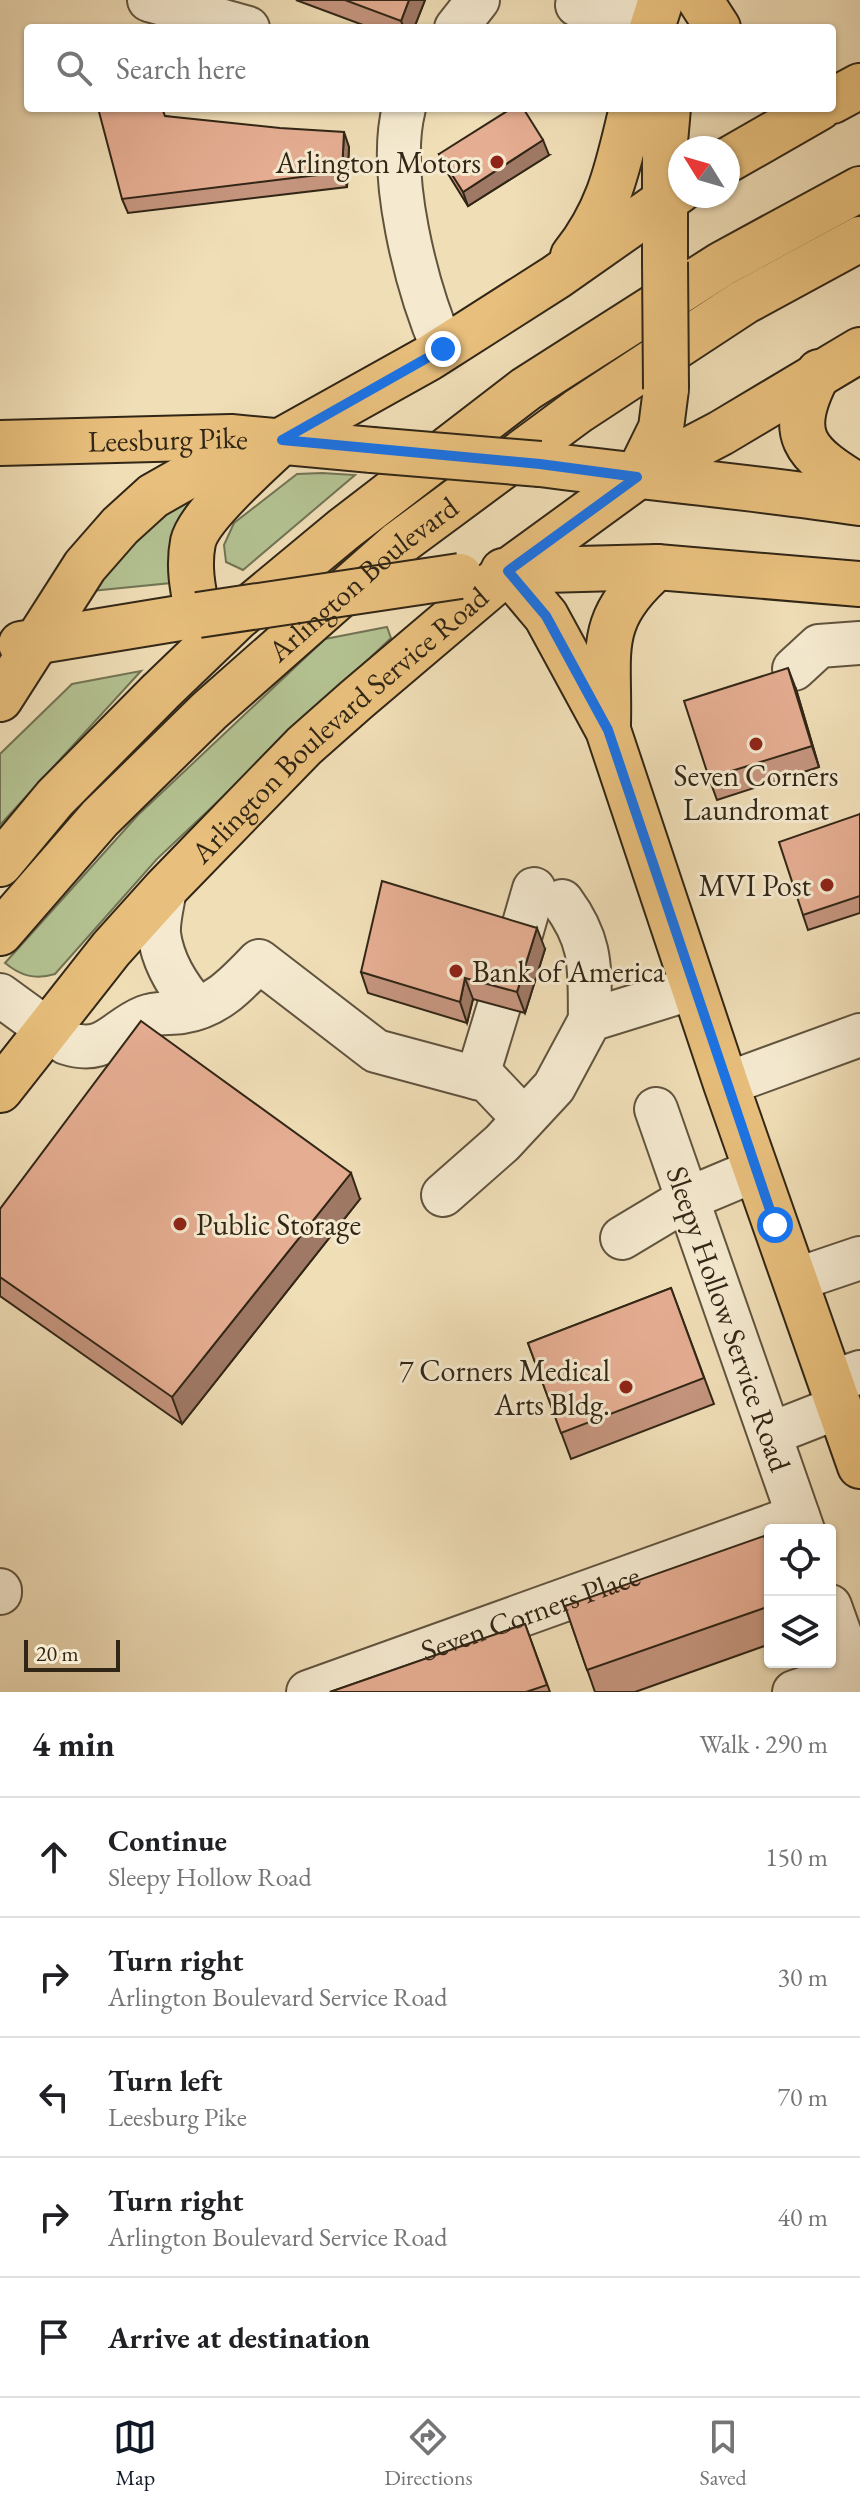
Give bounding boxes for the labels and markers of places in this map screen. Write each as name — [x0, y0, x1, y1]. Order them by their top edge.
place label: Arlington Motors — [274, 143, 481, 182]
marker: Arlington Motors — [488, 153, 506, 171]
marker: Seven Corners Laundromat — [747, 735, 765, 753]
place label: Seven Corners Laundromat — [674, 756, 839, 829]
place label: MVI Post — [699, 866, 812, 905]
marker: MVI Post — [818, 876, 836, 894]
place label: Bank of America — [472, 952, 665, 991]
marker: Bank of America — [447, 962, 465, 980]
place label: Public Storage — [196, 1205, 361, 1244]
marker: Public Storage — [171, 1215, 189, 1233]
place label: 7 Corners Medical Arts Bldg. — [399, 1351, 610, 1424]
marker: 7 Corners Medical Arts Bldg. — [617, 1378, 635, 1396]

